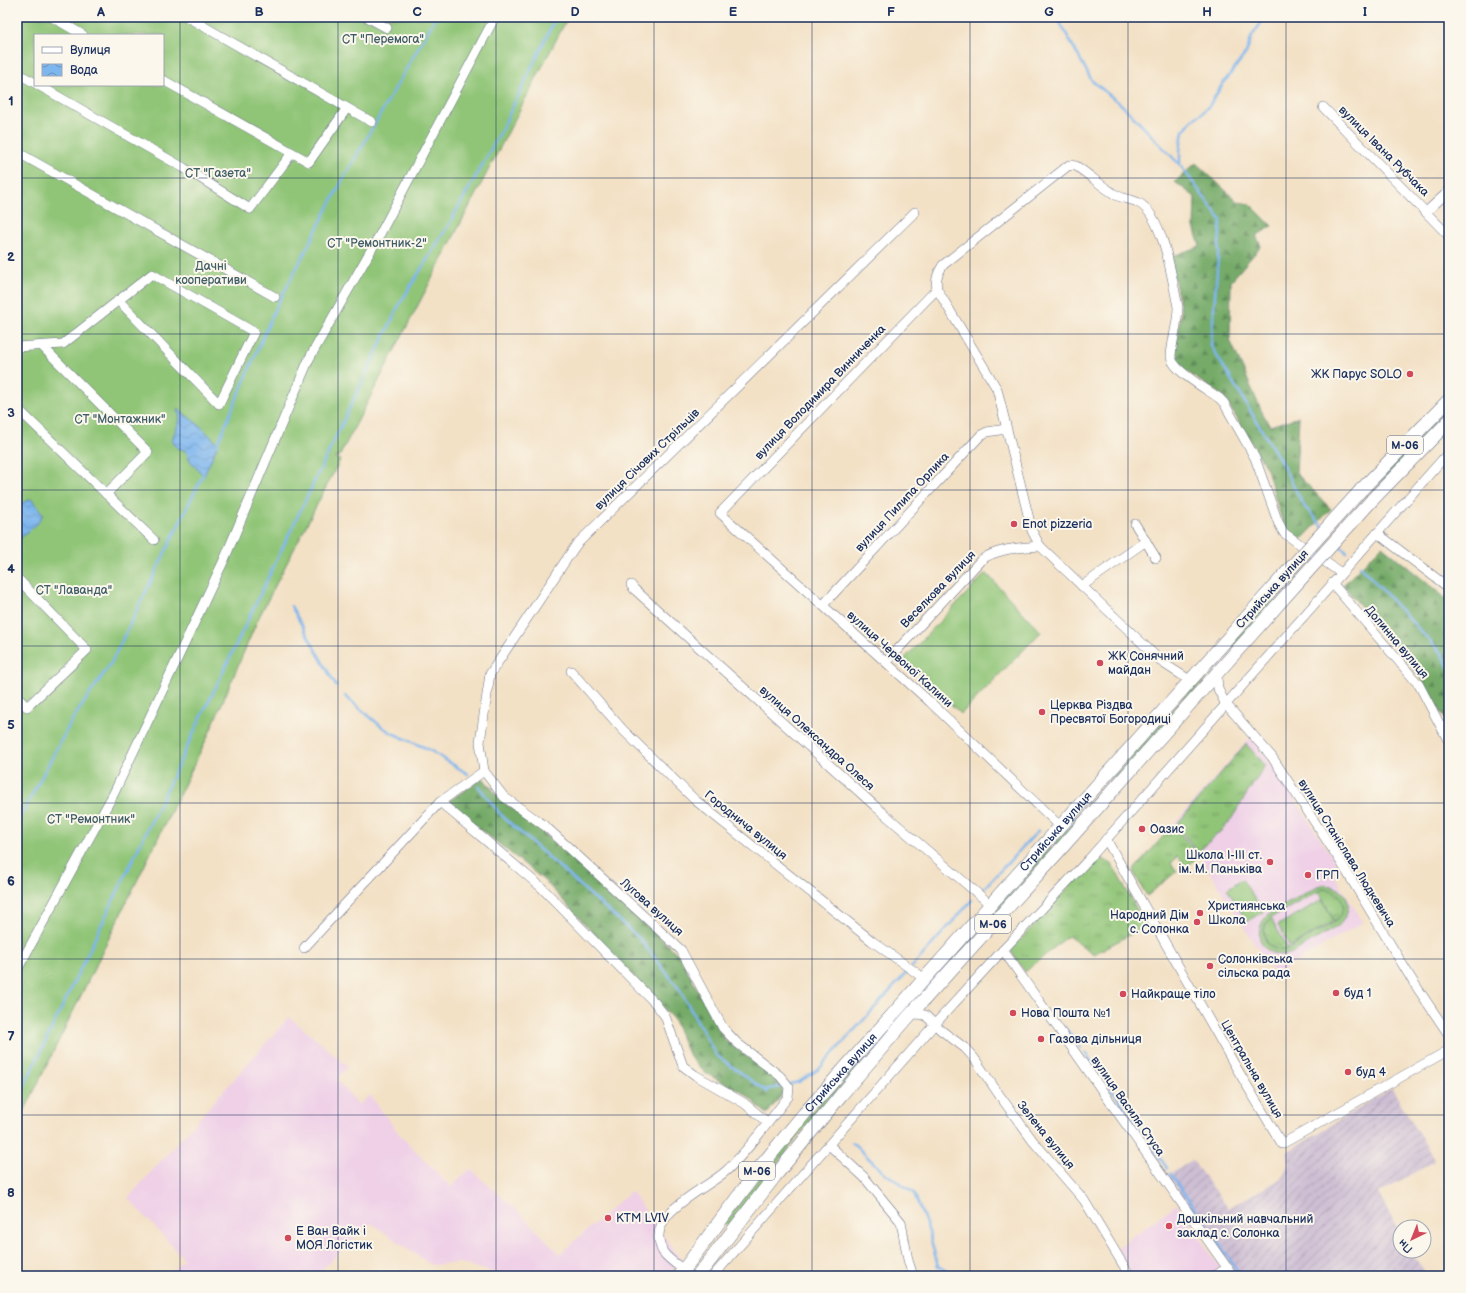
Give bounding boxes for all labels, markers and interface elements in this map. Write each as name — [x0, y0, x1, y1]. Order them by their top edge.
text: A — [96, 4, 105, 20]
text: B — [254, 4, 264, 20]
text: C — [412, 4, 422, 20]
text: D — [570, 4, 580, 20]
text: E — [729, 4, 738, 20]
text: F — [887, 4, 895, 20]
text: G — [1044, 4, 1054, 20]
text: H — [1202, 4, 1212, 20]
text: I — [1363, 4, 1367, 20]
park label: СТ "Перемога" — [342, 32, 424, 47]
legend — [34, 34, 164, 86]
text: Вулиця — [70, 43, 111, 58]
text: Вода — [70, 63, 98, 78]
text: 1 — [8, 93, 14, 109]
street label: вулиця Івана Рубчака — [1335, 103, 1432, 200]
park label: СТ "Газета" — [185, 166, 251, 181]
park label: СТ "Ремонтник-2" — [327, 236, 427, 251]
text: 2 — [7, 249, 15, 265]
park label: Дачні кооперативи — [175, 259, 247, 288]
street label: вулиця Володимира Винниченка — [752, 322, 889, 463]
place label: ЖК Парус SOLO — [1311, 367, 1402, 382]
marker: ЖК Парус SOLO — [1405, 369, 1415, 379]
text: 3 — [7, 405, 15, 421]
street label: вулиця Січових Стрільців — [592, 405, 703, 513]
park label: СТ "Монтажник" — [74, 412, 166, 427]
road number: М-06 — [1387, 436, 1423, 454]
street label: вулиця Пилипа Орлика — [852, 449, 952, 555]
place label: Enot pizzeria — [1022, 517, 1093, 532]
marker: Enot pizzeria — [1009, 519, 1019, 529]
street label: Стрийська вулиця — [1233, 546, 1312, 632]
street label: Веселкова вулиця — [898, 547, 979, 631]
text: 4 — [7, 561, 15, 577]
park label: СТ "Лаванда" — [36, 583, 112, 598]
street label: Долинна вулиця — [1362, 603, 1432, 682]
street label: вулиця Червоної Калини — [844, 608, 956, 711]
place label: ЖК Сонячний майдан — [1108, 649, 1184, 678]
marker: ЖК Сонячний майдан — [1095, 658, 1105, 668]
street label: вулиця Олександра Олеся — [756, 683, 877, 794]
place label: Церква Різдва Пресвятої Богородиці — [1050, 698, 1171, 727]
marker: Церква Різдва Пресвятої Богородиці — [1037, 707, 1047, 717]
text: 5 — [7, 717, 15, 733]
street label: вулиця Станіслава Людкевича — [1295, 776, 1398, 930]
street label: Городнича вулиця — [701, 787, 790, 864]
street label: Стрийська вулиця — [1017, 789, 1096, 875]
park label: СТ "Ремонтник" — [47, 812, 135, 827]
place label: Оазис — [1150, 822, 1184, 837]
marker: Оазис — [1137, 824, 1147, 834]
place label: Школа І-ІІІ ст. ім. М. Паньківа — [1178, 848, 1262, 877]
marker: Школа І-ІІІ ст. ім. М. Паньківа — [1265, 857, 1275, 867]
place label: ГРП — [1316, 868, 1339, 883]
marker: ГРП — [1303, 870, 1313, 880]
text: 6 — [7, 873, 15, 889]
street label: Лугова вулиця — [616, 875, 686, 940]
place label: Християнська Школа — [1208, 899, 1285, 928]
place label: Народний Дім с. Солонка — [1110, 908, 1189, 937]
marker: Християнська Школа — [1195, 908, 1205, 918]
road number: М-06 — [975, 915, 1011, 933]
marker: Народний Дім с. Солонка — [1192, 917, 1202, 927]
place label: Солонківська сільска рада — [1218, 952, 1293, 981]
marker: Солонківська сільска рада — [1205, 961, 1215, 971]
place label: буд 1 — [1344, 986, 1371, 1001]
place label: Найкраще тіло — [1131, 987, 1215, 1002]
marker: буд 1 — [1331, 988, 1341, 998]
marker: Найкраще тіло — [1118, 989, 1128, 999]
place label: Нова Пошта №1 — [1021, 1006, 1110, 1021]
marker: Нова Пошта №1 — [1008, 1008, 1018, 1018]
street label: Центральна вулиця — [1217, 1017, 1286, 1121]
text: 7 — [7, 1029, 15, 1045]
street label: Стрийська вулиця — [802, 1030, 881, 1116]
place label: Газова дільниця — [1049, 1032, 1142, 1047]
marker: Газова дільниця — [1036, 1034, 1046, 1044]
street label: вулиця Василя Стуса — [1087, 1053, 1168, 1159]
place label: буд 4 — [1356, 1065, 1387, 1080]
marker: буд 4 — [1343, 1067, 1353, 1077]
street label: Зелена вулиця — [1014, 1098, 1078, 1173]
road number: М-06 — [739, 1162, 775, 1180]
text: 8 — [7, 1185, 15, 1201]
place label: KTM LVIV — [616, 1211, 670, 1226]
place label: Дошкільний навчальний заклад с. Солонка — [1177, 1212, 1313, 1241]
marker: KTM LVIV — [603, 1213, 613, 1223]
north arrow — [1392, 1219, 1432, 1259]
marker: Дошкільний навчальний заклад с. Солонка — [1164, 1221, 1174, 1231]
place label: Е Ван Вайк і МОЯ Логістик — [296, 1224, 373, 1253]
marker: Е Ван Вайк і МОЯ Логістик — [283, 1233, 293, 1243]
text: Пн — [1396, 1236, 1415, 1256]

